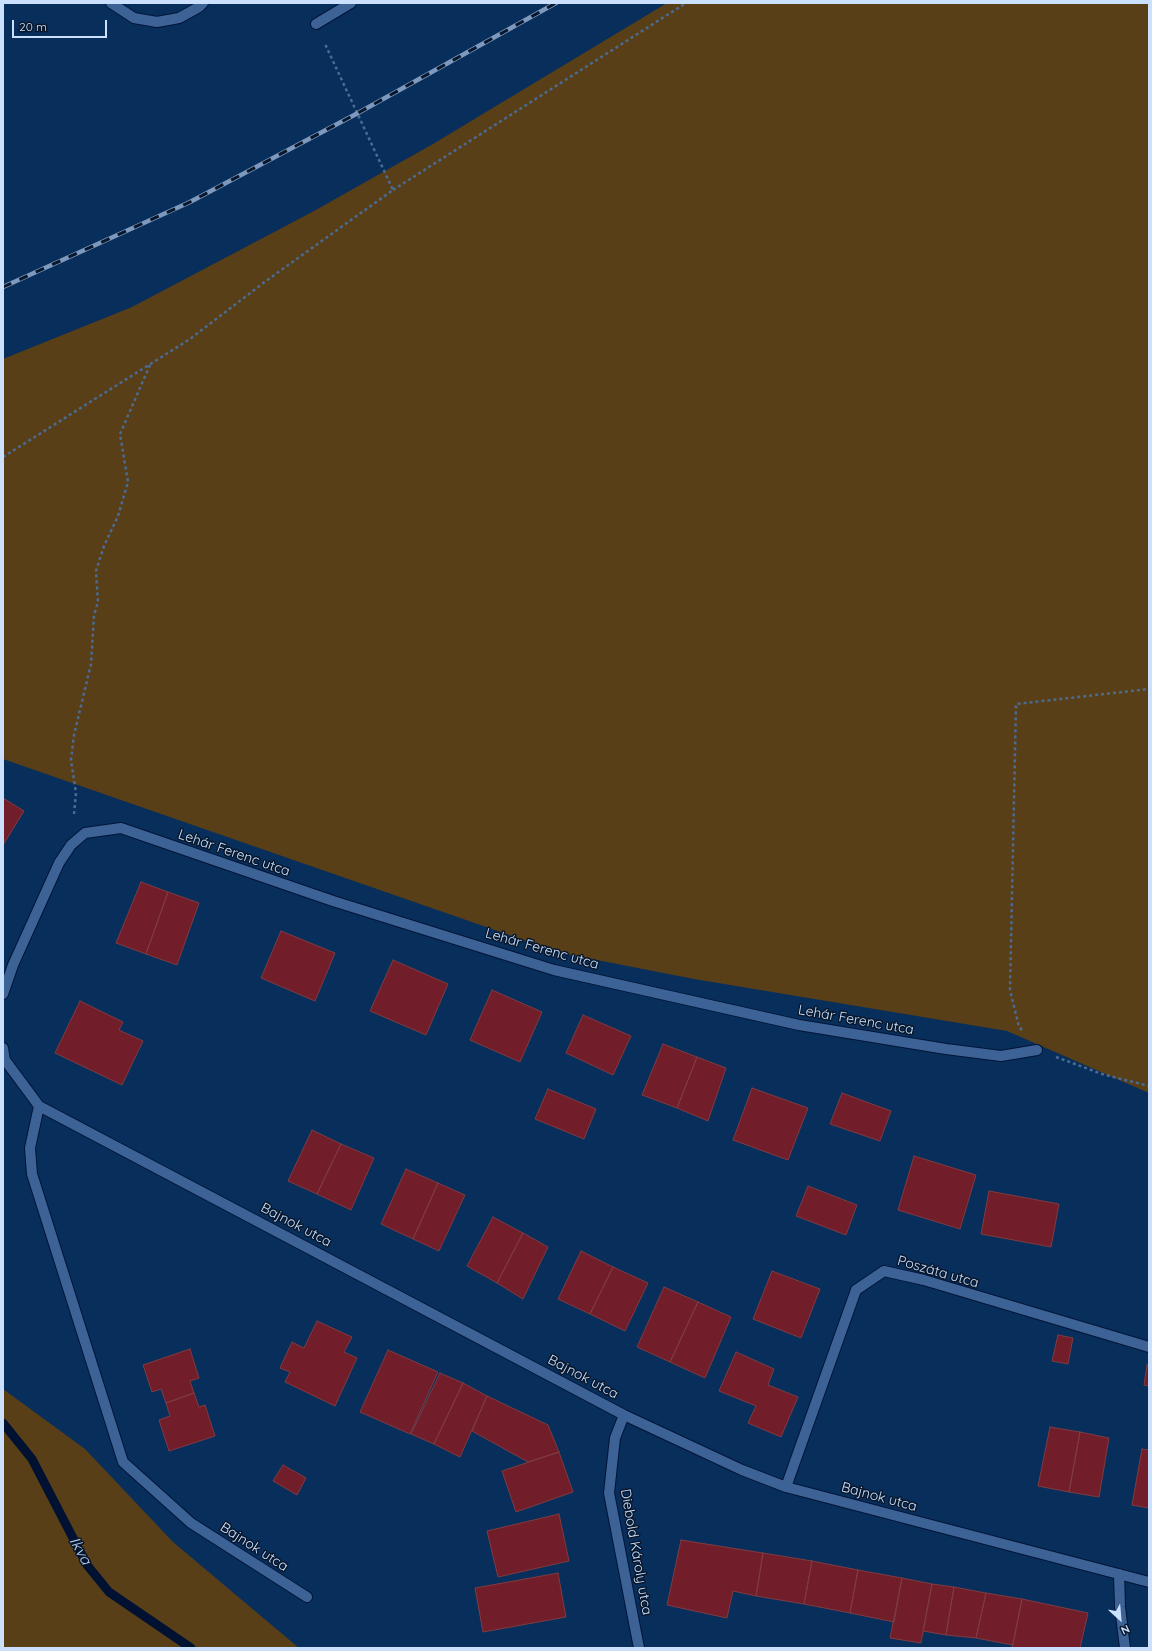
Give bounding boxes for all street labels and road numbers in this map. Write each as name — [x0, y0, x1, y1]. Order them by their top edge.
street label: Lehár Ferenc utca — [176, 826, 292, 880]
street label: Lehár Ferenc utca — [483, 925, 601, 973]
street label: Lehár Ferenc utca — [797, 1002, 915, 1038]
street label: Bajnok utca — [258, 1199, 334, 1251]
street label: Poszáta utca — [895, 1252, 981, 1292]
street label: Bajnok utca — [545, 1351, 621, 1403]
street label: Bajnok utca — [839, 1479, 919, 1515]
street label: Diebold Károly utca — [617, 1488, 655, 1616]
street label: Bajnok utca — [217, 1519, 291, 1575]

